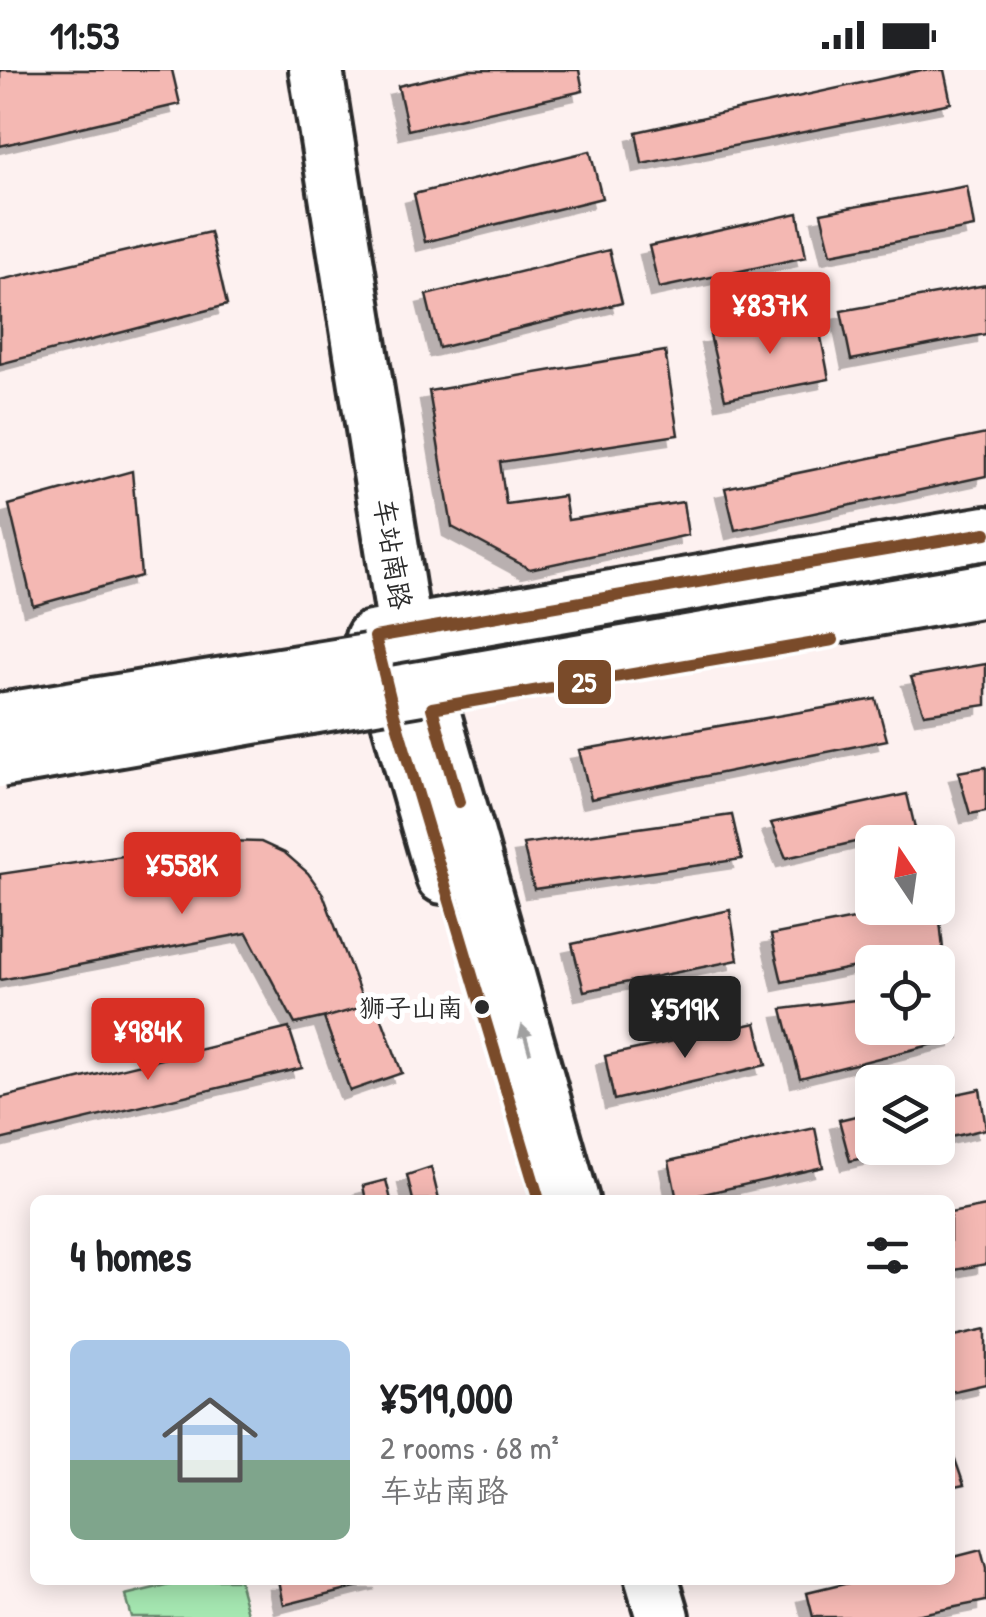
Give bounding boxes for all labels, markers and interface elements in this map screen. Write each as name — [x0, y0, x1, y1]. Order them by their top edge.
text: 11:53 — [50, 9, 120, 61]
pin: ¥837K — [700, 272, 840, 357]
text: ¥837K — [732, 283, 808, 326]
street label: 车站南路 — [365, 496, 421, 612]
line badge: 25 — [556, 658, 613, 706]
text: 25 — [572, 663, 597, 701]
north arrow — [855, 825, 955, 925]
map controls — [855, 825, 955, 1165]
pin: ¥558K — [112, 832, 252, 917]
text: ¥558K — [146, 843, 218, 886]
button: locate — [855, 945, 955, 1045]
pin: ¥519K — [615, 976, 755, 1061]
text: ¥519K — [651, 987, 719, 1030]
place label: 狮子山南 — [359, 990, 463, 1025]
marker: 狮子山南 — [472, 997, 492, 1017]
pin: ¥984K — [78, 998, 218, 1083]
text: ¥984K — [113, 1009, 183, 1052]
one-way arrow — [518, 1023, 534, 1054]
button: layers — [855, 1065, 955, 1165]
text: 4 homes — [70, 1227, 191, 1284]
icon: filters — [860, 1228, 915, 1283]
text: ¥519,000 — [380, 1369, 513, 1426]
icon: home — [150, 1380, 270, 1500]
text: 2 rooms · 68 m² — [380, 1426, 559, 1469]
text: 车站南路 — [380, 1469, 508, 1512]

